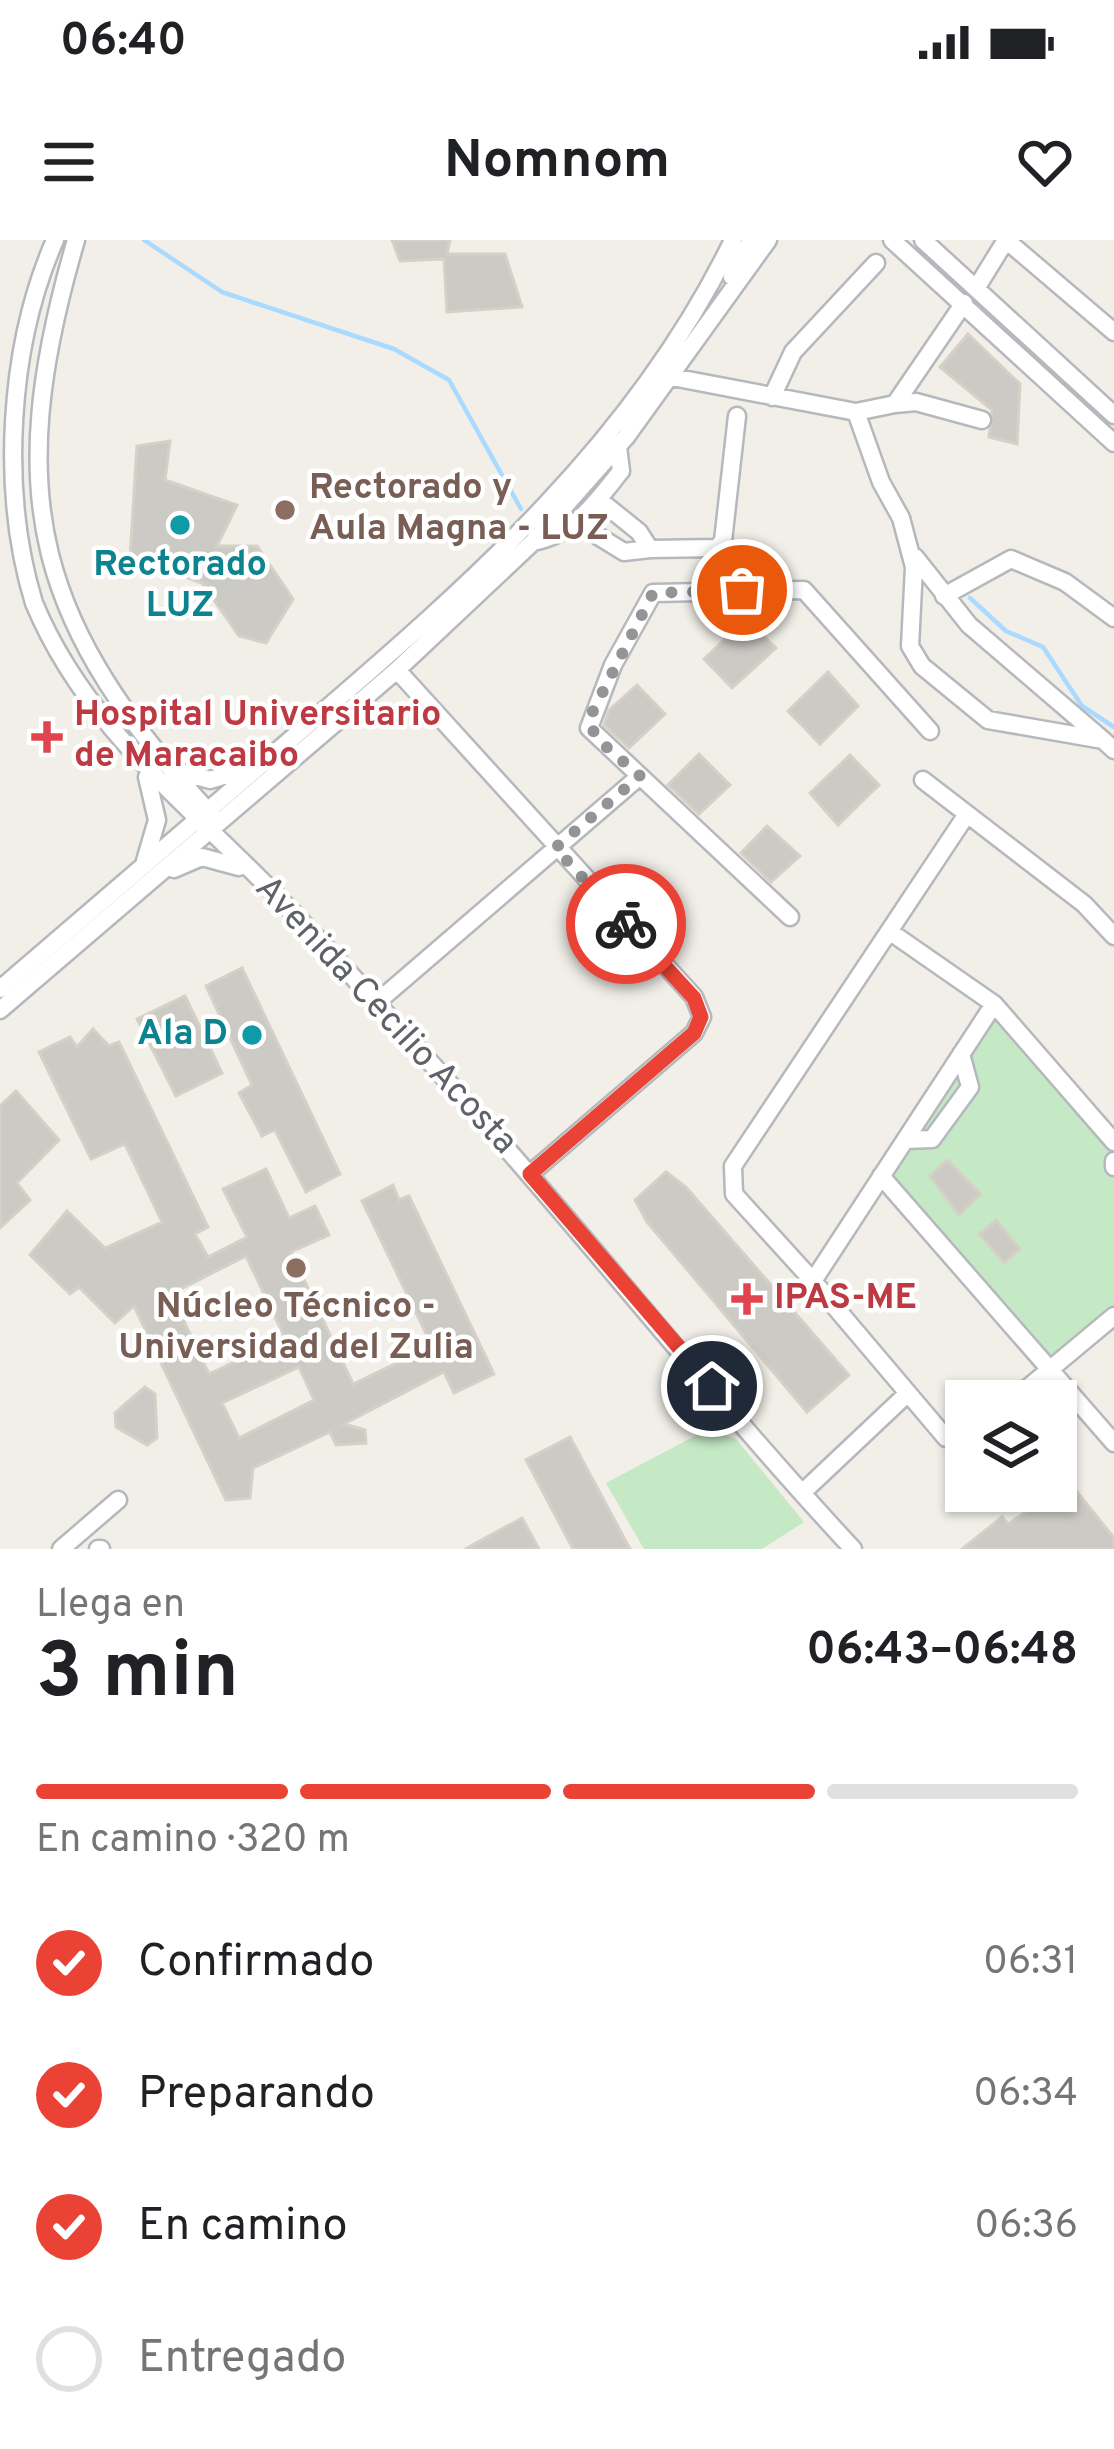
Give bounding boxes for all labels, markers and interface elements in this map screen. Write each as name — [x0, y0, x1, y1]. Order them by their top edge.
text: 06:40 — [60, 14, 187, 71]
text: Nomnom — [444, 128, 670, 197]
icon: menu — [36, 129, 102, 195]
icon: heart — [1012, 129, 1078, 195]
place label: Rectorado y Aula Magna - LUZ — [309, 466, 609, 553]
marker: Rectorado y Aula Magna - LUZ — [272, 497, 298, 523]
marker: Rectorado LUZ — [167, 512, 193, 538]
pin — [691, 539, 793, 641]
place label: Rectorado LUZ — [93, 543, 267, 630]
icon: bag — [709, 557, 775, 623]
place label: Hospital Universitario de Maracaibo — [74, 693, 441, 780]
marker: Hospital Universitario de Maracaibo — [31, 721, 63, 753]
courier — [566, 864, 686, 984]
street label: Avenida Cecilio Acosta — [244, 867, 526, 1165]
icon: bike — [593, 891, 659, 957]
place label: Ala D — [137, 1012, 228, 1058]
marker: Ala D — [239, 1022, 265, 1048]
marker: Núcleo Técnico - Universidad del Zulia — [283, 1255, 309, 1281]
place label: IPAS-ME — [774, 1276, 917, 1322]
marker: IPAS-ME — [731, 1283, 763, 1315]
place label: Núcleo Técnico - Universidad del Zulia — [118, 1285, 474, 1372]
pin — [661, 1335, 763, 1437]
icon: home — [679, 1353, 745, 1419]
map controls — [945, 1380, 1077, 1512]
button: layers — [945, 1380, 1077, 1512]
text: Llega en — [36, 1582, 185, 1631]
text: 06:43–06:48 — [806, 1623, 1078, 1680]
text: 3 min — [36, 1626, 239, 1725]
text: En camino · 320 m — [36, 1817, 350, 1866]
icon: check — [36, 1930, 102, 1996]
text: Confirmado — [138, 1935, 374, 1992]
text: 06:31 — [983, 1939, 1078, 1988]
icon: check — [36, 2062, 102, 2128]
text: Preparando — [138, 2067, 375, 2124]
text: 06:34 — [973, 2071, 1078, 2120]
icon: check — [36, 2194, 102, 2260]
text: En camino — [138, 2199, 348, 2256]
text: 06:36 — [974, 2203, 1078, 2252]
text: Entregado — [138, 2331, 346, 2388]

